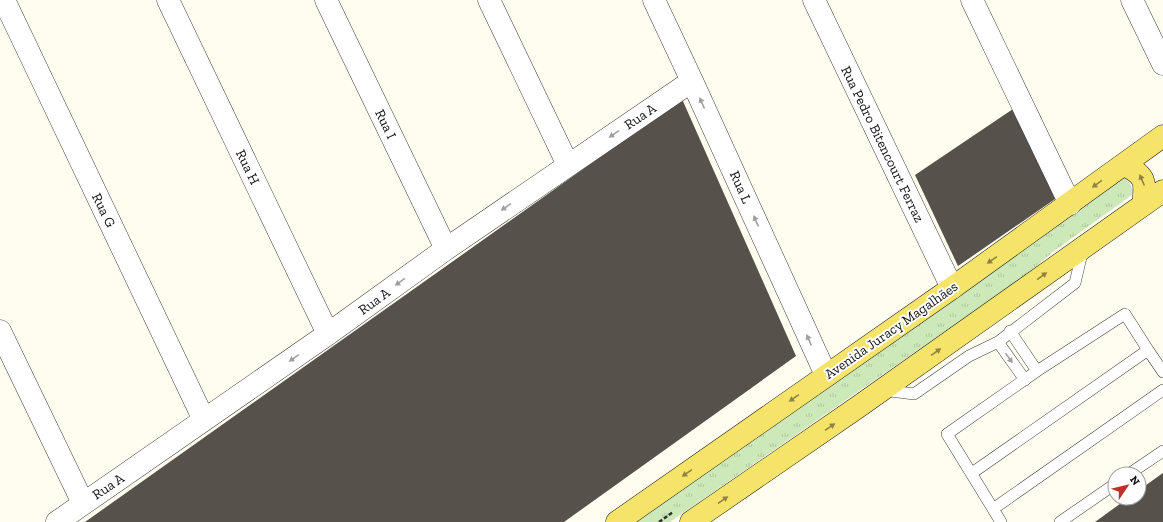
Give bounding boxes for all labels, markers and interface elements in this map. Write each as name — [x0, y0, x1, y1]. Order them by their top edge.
street label: Rua Pedro Bitencourt Ferraz — [837, 63, 928, 226]
one-way arrow — [699, 96, 705, 108]
street label: Rua A — [621, 99, 660, 133]
street label: Rua I — [371, 107, 400, 142]
one-way arrow — [609, 130, 619, 138]
street label: Rua H — [232, 147, 263, 188]
street label: Rua L — [726, 168, 755, 207]
one-way arrow — [1139, 175, 1145, 186]
one-way arrow — [1092, 180, 1103, 188]
street label: Rua G — [88, 190, 119, 230]
one-way arrow — [501, 203, 512, 211]
one-way arrow — [753, 216, 759, 227]
one-way arrow — [986, 256, 997, 264]
one-way arrow — [1037, 272, 1048, 281]
one-way arrow — [395, 278, 405, 286]
street label: Avenida Juracy Magalhães — [821, 278, 961, 383]
street label: Rua A — [355, 284, 394, 319]
one-way arrow — [806, 333, 812, 345]
one-way arrow — [931, 348, 942, 356]
one-way arrow — [1005, 353, 1013, 363]
one-way arrow — [289, 354, 300, 362]
one-way arrow — [788, 394, 799, 402]
one-way arrow — [825, 423, 835, 431]
north arrow — [1107, 466, 1147, 506]
one-way arrow — [682, 468, 693, 477]
street label: Rua A — [89, 469, 128, 503]
text: N — [1127, 473, 1143, 488]
one-way arrow — [718, 496, 728, 504]

